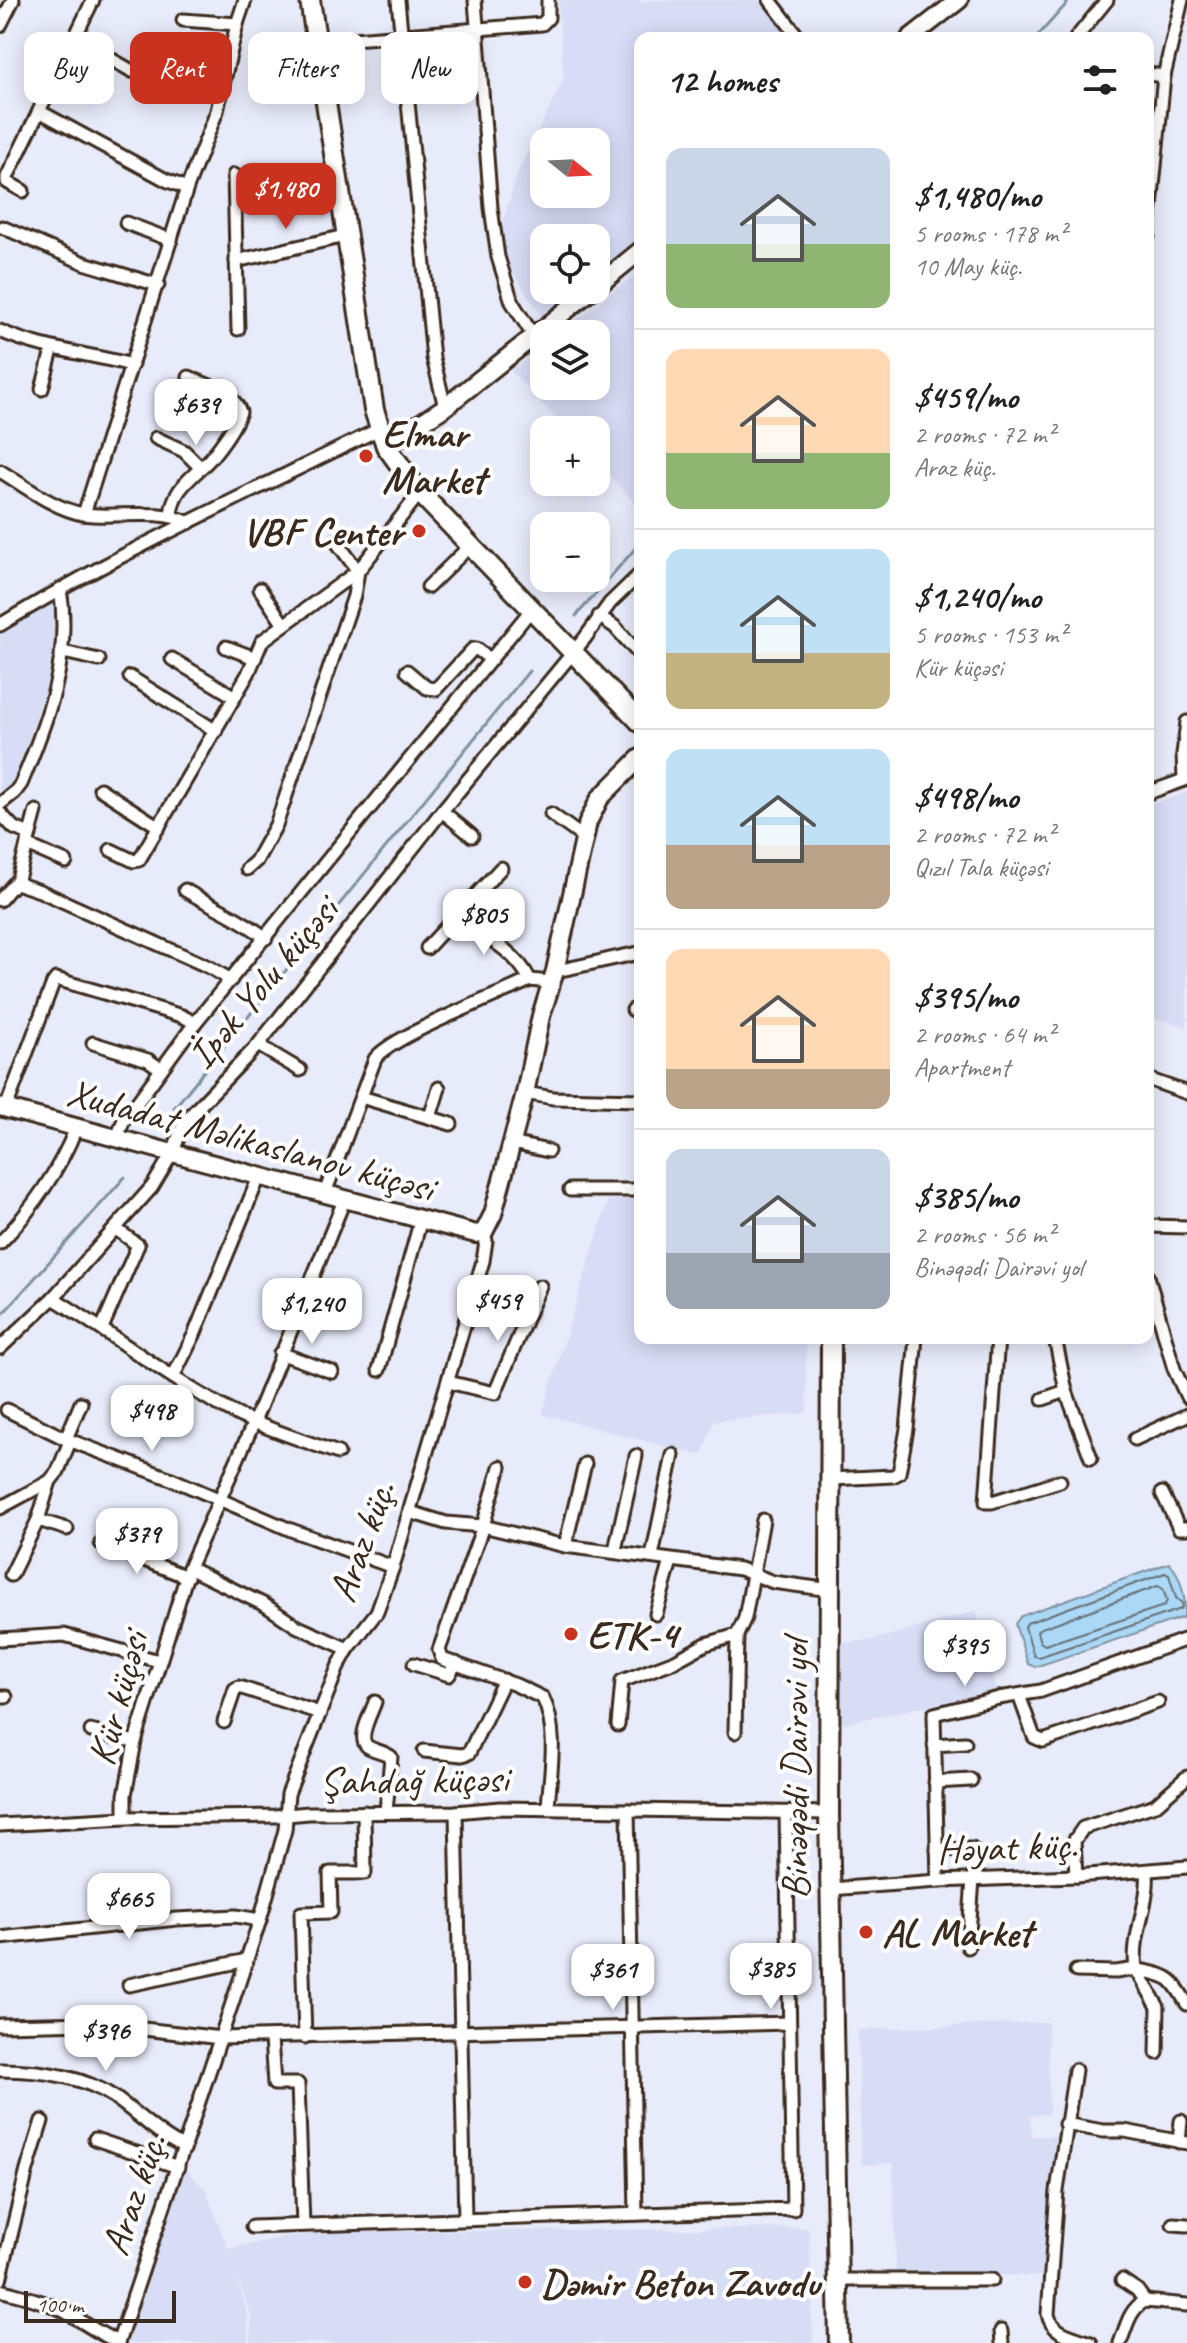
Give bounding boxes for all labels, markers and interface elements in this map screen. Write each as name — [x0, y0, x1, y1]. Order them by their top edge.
chip: Buy — [24, 32, 114, 104]
chip: Rent — [130, 32, 232, 104]
chip: Filters — [248, 32, 365, 104]
chip: New — [381, 32, 478, 104]
icon: filters — [1078, 58, 1122, 102]
text: 12 homes — [666, 59, 777, 102]
north arrow — [530, 128, 610, 208]
map controls — [530, 128, 610, 592]
pin: $1,480 — [221, 163, 351, 231]
text: $1,480 — [254, 172, 318, 205]
text: $1,480/mo — [914, 174, 1041, 217]
icon: home — [730, 180, 826, 276]
text: 5 rooms · 178 m² — [914, 217, 1066, 250]
button: locate — [530, 224, 610, 304]
text: 10 May küç. — [914, 250, 1022, 283]
button: layers — [530, 320, 610, 400]
text: $459/mo — [914, 375, 1018, 418]
pin: $639 — [149, 379, 243, 447]
icon: home — [730, 381, 826, 477]
text: $639 — [172, 388, 220, 421]
place label: Elmar Market — [382, 409, 491, 505]
button: + — [530, 416, 610, 496]
text: 2 rooms · 72 m² — [914, 418, 1055, 451]
marker: Elmar Market — [357, 447, 375, 465]
text: Araz küç. — [914, 451, 995, 484]
place label: VBF Center — [242, 507, 408, 557]
button: − — [530, 512, 610, 592]
marker: VBF Center — [410, 522, 428, 540]
text: $1,240/mo — [914, 575, 1041, 618]
icon: home — [730, 581, 826, 677]
text: 5 rooms · 153 m² — [914, 618, 1066, 651]
text: Kür küçəsi — [914, 651, 1003, 684]
text: $498/mo — [914, 775, 1018, 818]
icon: home — [730, 781, 826, 877]
text: 2 rooms · 72 m² — [914, 818, 1055, 851]
text: Qızıl Tala küçəsi — [914, 851, 1048, 884]
street label: İpək Yolu küçəsi — [176, 883, 352, 1079]
pin: $805 — [437, 889, 531, 957]
text: $805 — [461, 898, 507, 931]
text: $395/mo — [914, 975, 1018, 1018]
icon: home — [730, 981, 826, 1077]
text: 2 rooms · 64 m² — [914, 1018, 1055, 1051]
text: Apartment — [914, 1051, 1010, 1084]
street label: Xudadat Məlikaslanov küçəsi — [62, 1067, 444, 1214]
text: $385/mo — [914, 1175, 1018, 1218]
icon: home — [730, 1181, 826, 1277]
text: 2 rooms · 56 m² — [914, 1218, 1055, 1251]
text: Binəqədi Dairəvi yol — [914, 1251, 1083, 1284]
pin: $459 — [451, 1275, 545, 1343]
pin: $1,240 — [247, 1278, 377, 1346]
text: $459 — [475, 1284, 521, 1317]
text: $1,240 — [280, 1287, 344, 1320]
pin: $498 — [105, 1385, 199, 1453]
text: $498 — [129, 1394, 175, 1427]
street label: Araz küç. — [317, 1474, 407, 1609]
pin: $379 — [90, 1508, 184, 1576]
text: $379 — [114, 1517, 160, 1550]
place label: ETK-4 — [587, 1610, 682, 1660]
pin: $395 — [918, 1620, 1012, 1688]
street label: Kür küçəsi — [76, 1621, 161, 1771]
marker: ETK-4 — [562, 1625, 580, 1643]
text: $395 — [942, 1629, 988, 1662]
street label: Binəqədi Dairəvi yol — [770, 1633, 820, 1899]
street label: Şahdağ küçəsi — [319, 1753, 513, 1807]
street label: Həyat küç. — [936, 1820, 1078, 1874]
pin: $665 — [82, 1873, 176, 1941]
text: $665 — [105, 1882, 153, 1915]
place label: AL Market — [882, 1908, 1037, 1958]
marker: AL Market — [857, 1923, 875, 1941]
pin: $385 — [724, 1943, 818, 2011]
pin: $361 — [566, 1944, 660, 2012]
text: $385 — [748, 1952, 794, 1985]
text: $361 — [589, 1953, 637, 1986]
pin: $396 — [59, 2005, 153, 2073]
text: $396 — [82, 2014, 130, 2047]
street label: Araz küç. — [90, 2127, 178, 2262]
place label: Dəmir Beton Zavodu — [541, 2258, 823, 2308]
marker: Dəmir Beton Zavodu — [516, 2273, 534, 2291]
scale bar — [24, 2287, 176, 2323]
text: 100 m — [36, 2291, 83, 2319]

